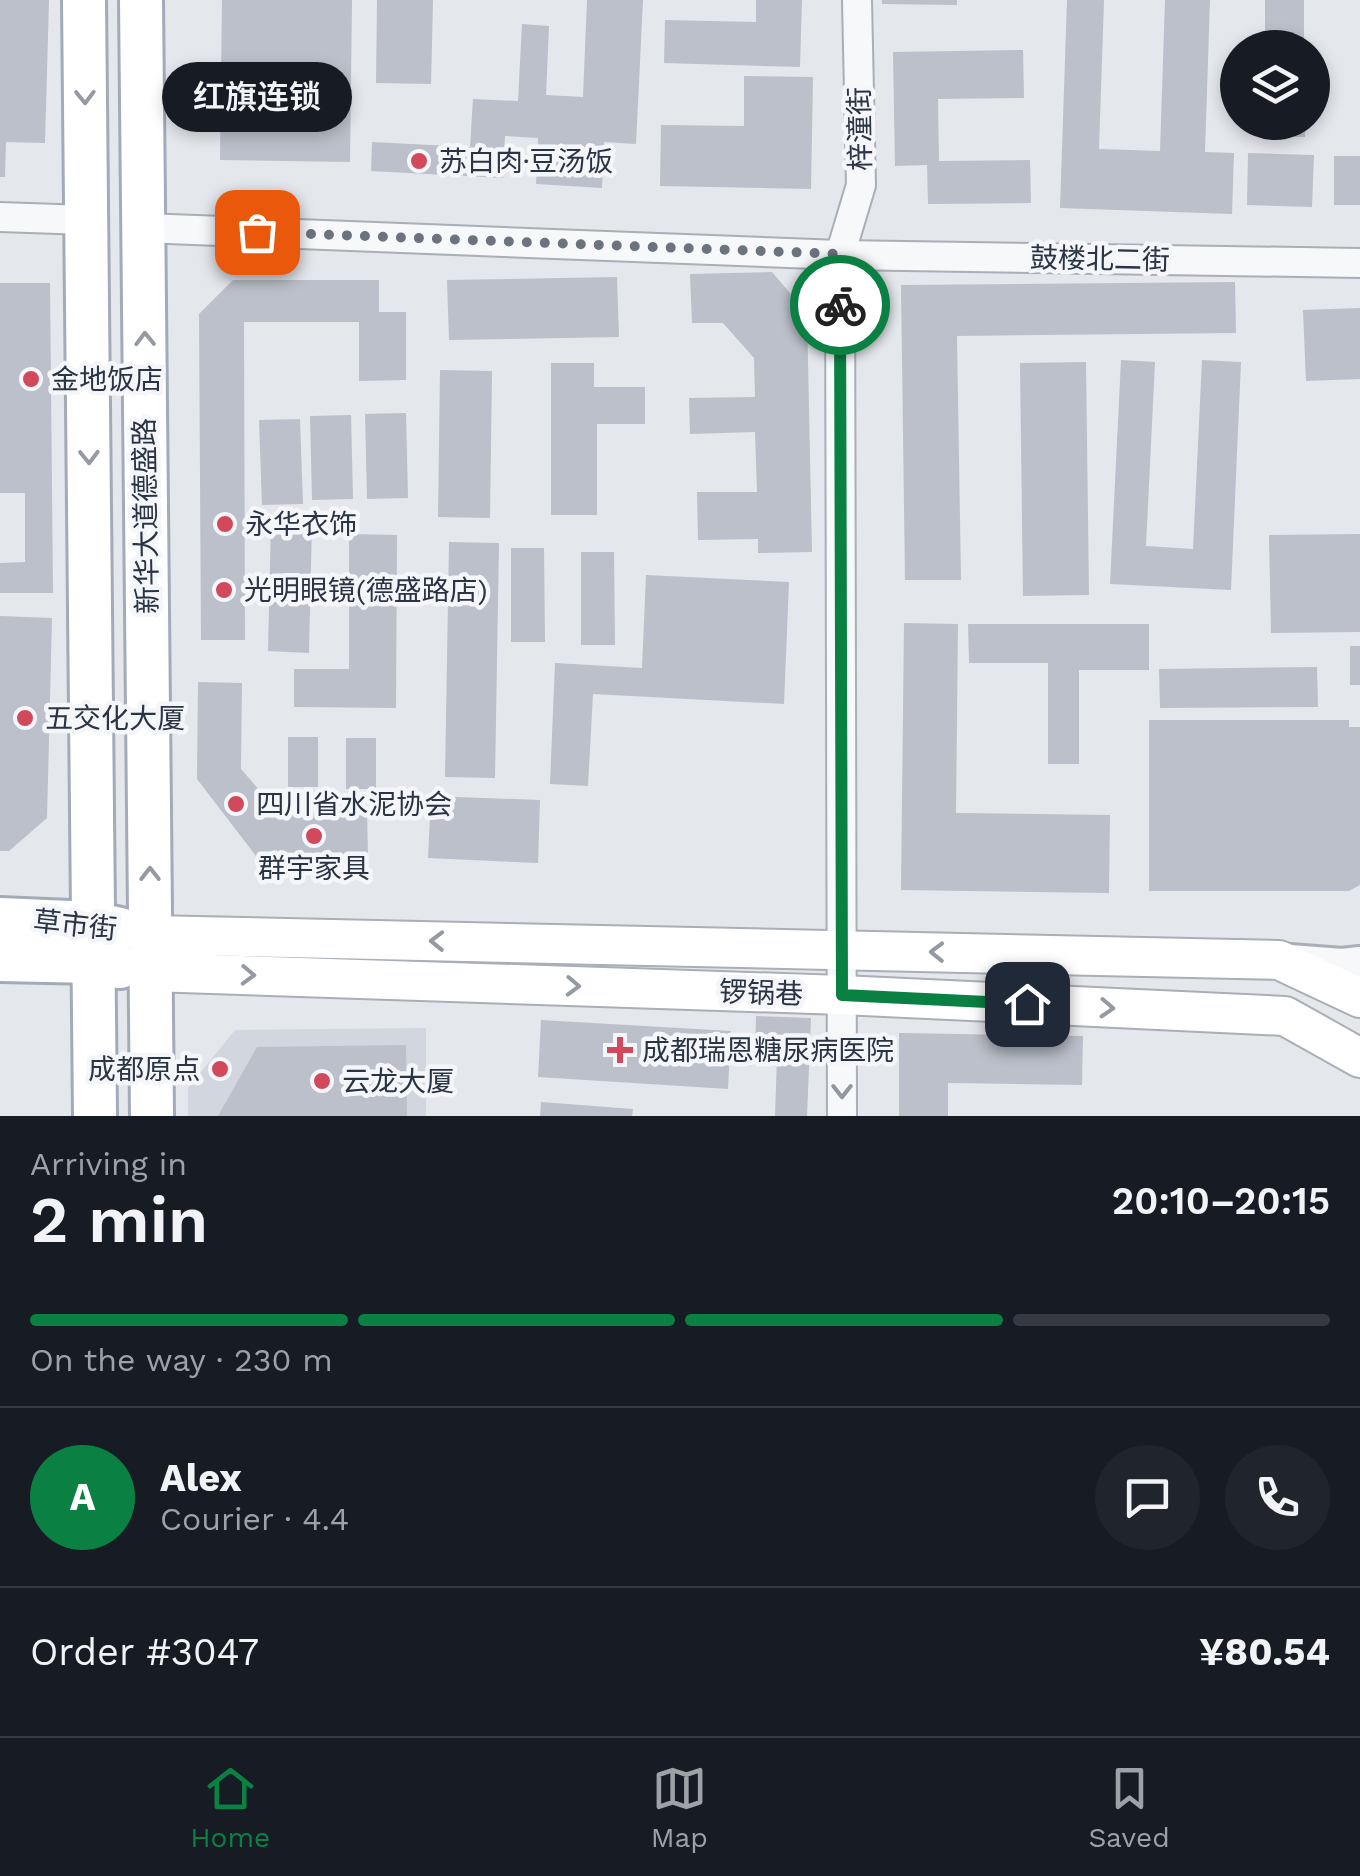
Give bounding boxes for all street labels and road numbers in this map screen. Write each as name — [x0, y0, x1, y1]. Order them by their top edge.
street label: 梓潼街 — [843, 87, 877, 171]
street label: 鼓楼北二街 — [1030, 241, 1170, 277]
street label: 新华大道德盛路 — [128, 418, 164, 614]
street label: 草市街 — [31, 904, 119, 946]
street label: 锣锅巷 — [718, 975, 804, 1011]

